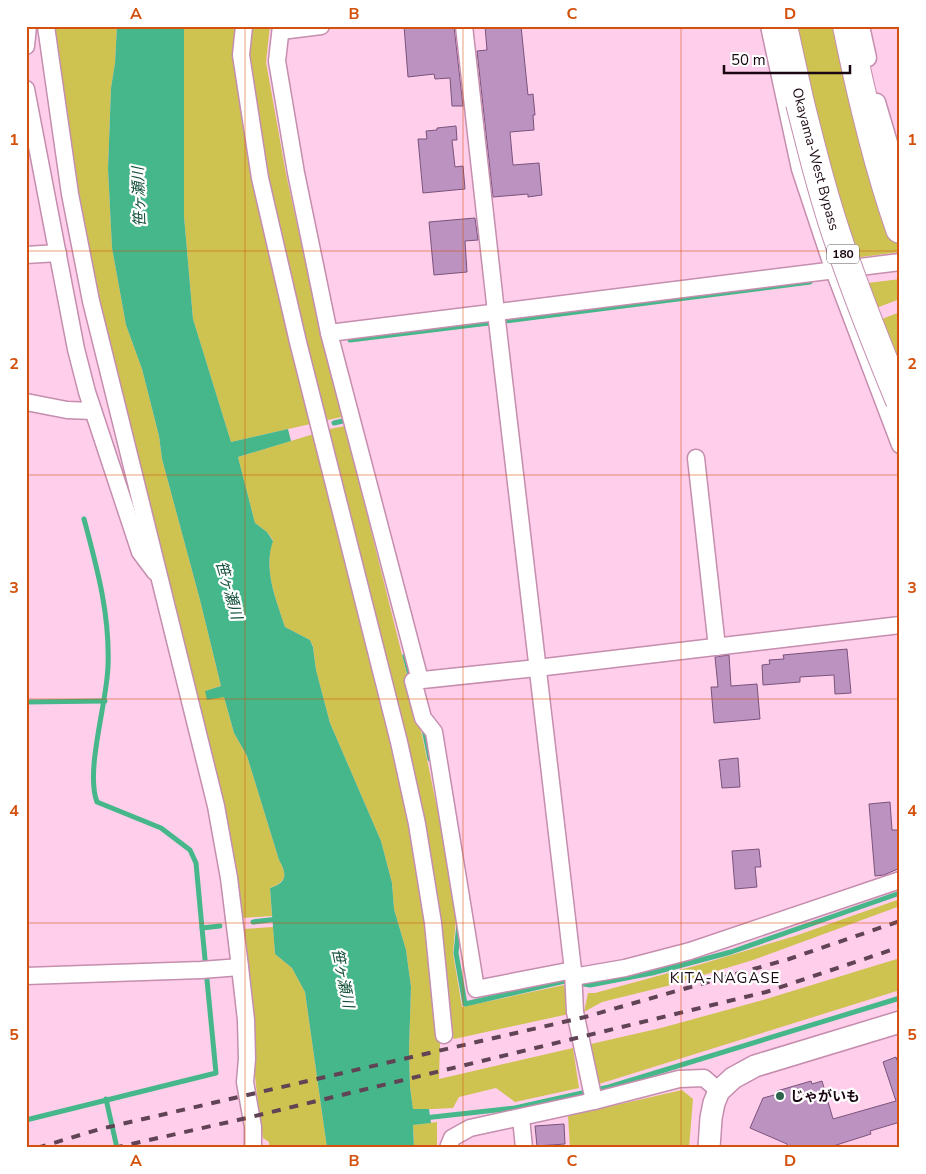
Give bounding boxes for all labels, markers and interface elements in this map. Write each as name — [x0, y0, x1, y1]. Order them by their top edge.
text: A — [130, 3, 142, 25]
text: B — [348, 3, 360, 25]
text: C — [567, 3, 578, 25]
text: D — [784, 3, 796, 25]
scale bar — [724, 42, 850, 74]
text: 50 m — [731, 50, 766, 70]
street label: Okayama-West Bypass — [787, 86, 844, 233]
text: 1 — [9, 129, 19, 151]
text: 1 — [907, 129, 917, 151]
water label: 笹ヶ瀬川 — [128, 165, 150, 227]
road number: 180 — [827, 244, 859, 264]
text: 2 — [9, 353, 19, 375]
text: 2 — [907, 353, 917, 375]
water label: 笹ヶ瀬川 — [211, 558, 247, 624]
text: 3 — [9, 577, 19, 599]
text: 3 — [907, 577, 917, 599]
text: 4 — [9, 800, 19, 822]
text: 4 — [907, 800, 917, 822]
water label: 笹ヶ瀬川 — [327, 947, 359, 1011]
district label: KITA-NAGASE — [670, 968, 780, 988]
text: 5 — [9, 1024, 19, 1046]
text: 5 — [907, 1024, 917, 1046]
place label: じゃがいも — [790, 1087, 860, 1106]
marker: じゃがいも — [774, 1090, 786, 1102]
text: A — [130, 1150, 142, 1172]
text: B — [348, 1150, 360, 1172]
text: C — [567, 1150, 578, 1172]
text: D — [784, 1150, 796, 1172]

